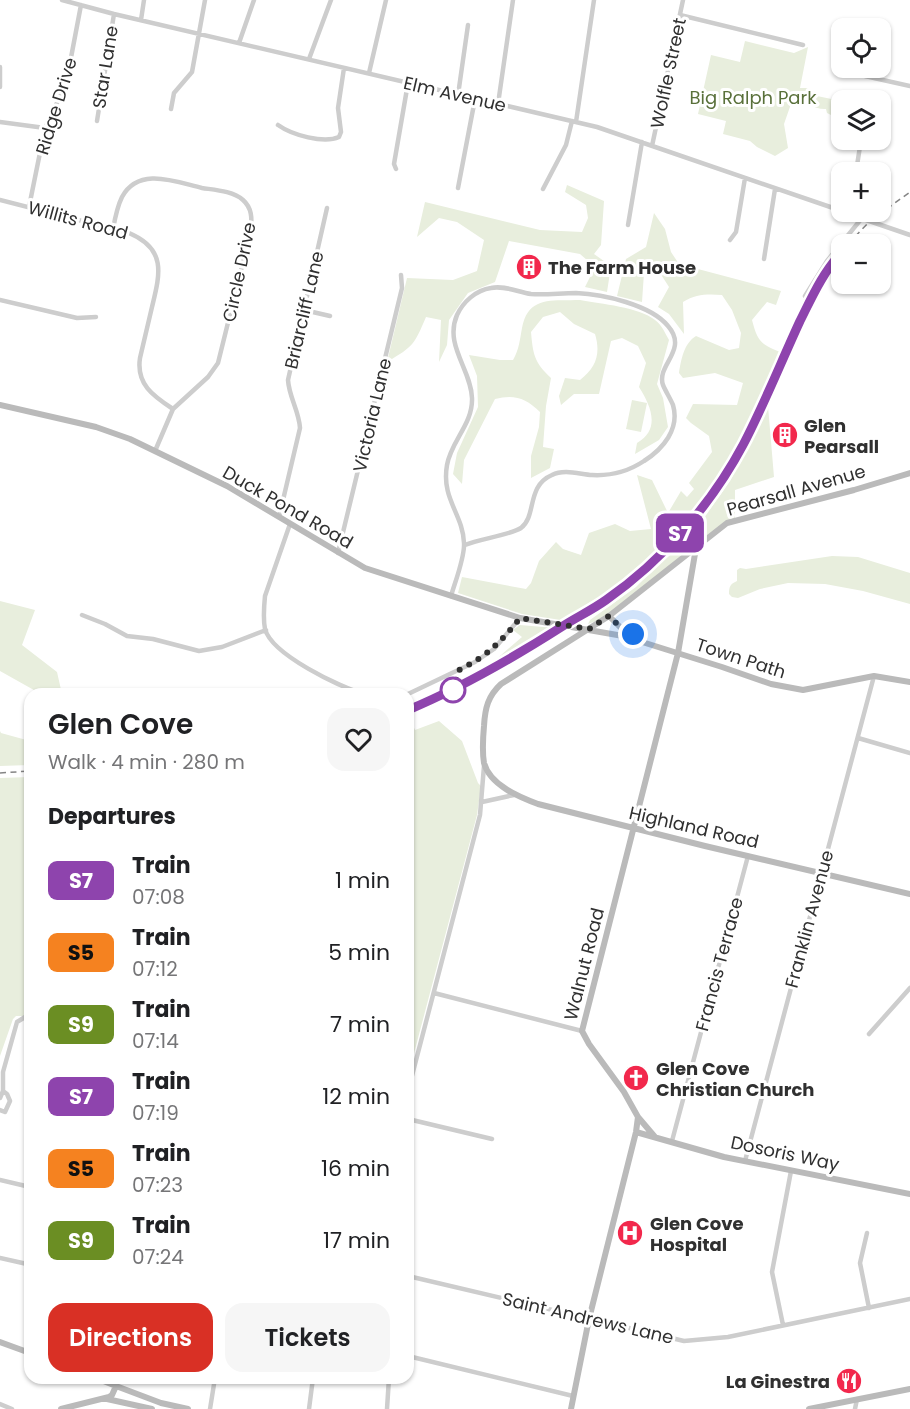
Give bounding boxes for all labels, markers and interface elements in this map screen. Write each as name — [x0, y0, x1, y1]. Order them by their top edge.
street label: Wolfle Street — [644, 15, 692, 131]
map controls — [831, 18, 891, 294]
button: locate — [831, 18, 891, 78]
street label: Star Lane — [86, 24, 124, 110]
street label: Ridge Drive — [29, 54, 83, 158]
street label: Elm Avenue — [401, 70, 509, 118]
park label: Big Ralph Park — [689, 85, 817, 110]
button: layers — [831, 90, 891, 150]
button: + — [831, 162, 891, 222]
street label: Willits Road — [25, 195, 131, 245]
street label: Circle Drive — [216, 220, 262, 324]
button: − — [831, 234, 891, 294]
street label: Briarcliff Lane — [278, 249, 330, 371]
building icon: The Farm House — [514, 252, 544, 282]
place label: The Farm House — [548, 255, 696, 280]
street label: Victoria Lane — [347, 356, 397, 474]
place label: Glen Pearsall — [804, 413, 879, 459]
building icon: Glen Pearsall — [770, 420, 800, 450]
street label: Pearsall Avenue — [724, 458, 868, 522]
street label: Duck Pond Road — [218, 460, 358, 554]
line badge: S7 — [653, 514, 707, 552]
text: S7 — [668, 519, 692, 548]
your location — [618, 619, 648, 649]
street label: Town Path — [693, 632, 789, 684]
unlabelled marker — [440, 677, 466, 703]
text: Glen Cove — [48, 705, 193, 744]
button: heart — [327, 708, 390, 771]
text: Walk · 4 min · 280 m — [48, 748, 245, 776]
street label: Highland Road — [627, 800, 761, 854]
text: Departures — [48, 801, 176, 832]
street label: Franklin Avenue — [779, 847, 839, 991]
text: Train — [132, 850, 191, 881]
text: 1 min — [335, 865, 390, 896]
text: S7 — [69, 866, 93, 895]
text: 07:08 — [132, 883, 185, 911]
street label: Francis Terrace — [689, 894, 749, 1034]
street label: Walnut Road — [558, 905, 610, 1023]
text: Train — [132, 922, 191, 953]
text: 5 min — [328, 937, 390, 968]
text: S5 — [68, 938, 94, 967]
text: 07:12 — [132, 955, 178, 983]
text: Train — [132, 994, 191, 1025]
text: 7 min — [330, 1009, 390, 1040]
text: S9 — [68, 1010, 94, 1039]
text: 07:14 — [132, 1027, 179, 1055]
place label: Glen Cove Christian Church — [656, 1056, 814, 1102]
church icon: Glen Cove Christian Church — [621, 1063, 651, 1093]
text: Train — [132, 1066, 191, 1097]
text: 12 min — [322, 1081, 390, 1112]
text: S7 — [69, 1082, 93, 1111]
text: 07:19 — [132, 1099, 179, 1127]
street label: Dosoris Way — [728, 1129, 842, 1177]
text: Train — [132, 1138, 191, 1169]
text: 16 min — [321, 1153, 390, 1184]
text: S5 — [68, 1154, 94, 1183]
text: 07:23 — [132, 1171, 183, 1199]
text: Train — [132, 1210, 191, 1241]
place label: Glen Cove Hospital — [650, 1211, 744, 1257]
hospital icon: Glen Cove Hospital — [615, 1218, 645, 1248]
text: 17 min — [323, 1225, 390, 1256]
text: S9 — [68, 1226, 94, 1255]
text: 07:24 — [132, 1243, 184, 1271]
street label: Saint Andrews Lane — [500, 1286, 676, 1350]
button: Directions — [48, 1303, 213, 1372]
button: Tickets — [225, 1303, 390, 1372]
restaurant icon: La Ginestra — [834, 1366, 864, 1396]
place label: La Ginestra — [726, 1369, 830, 1394]

